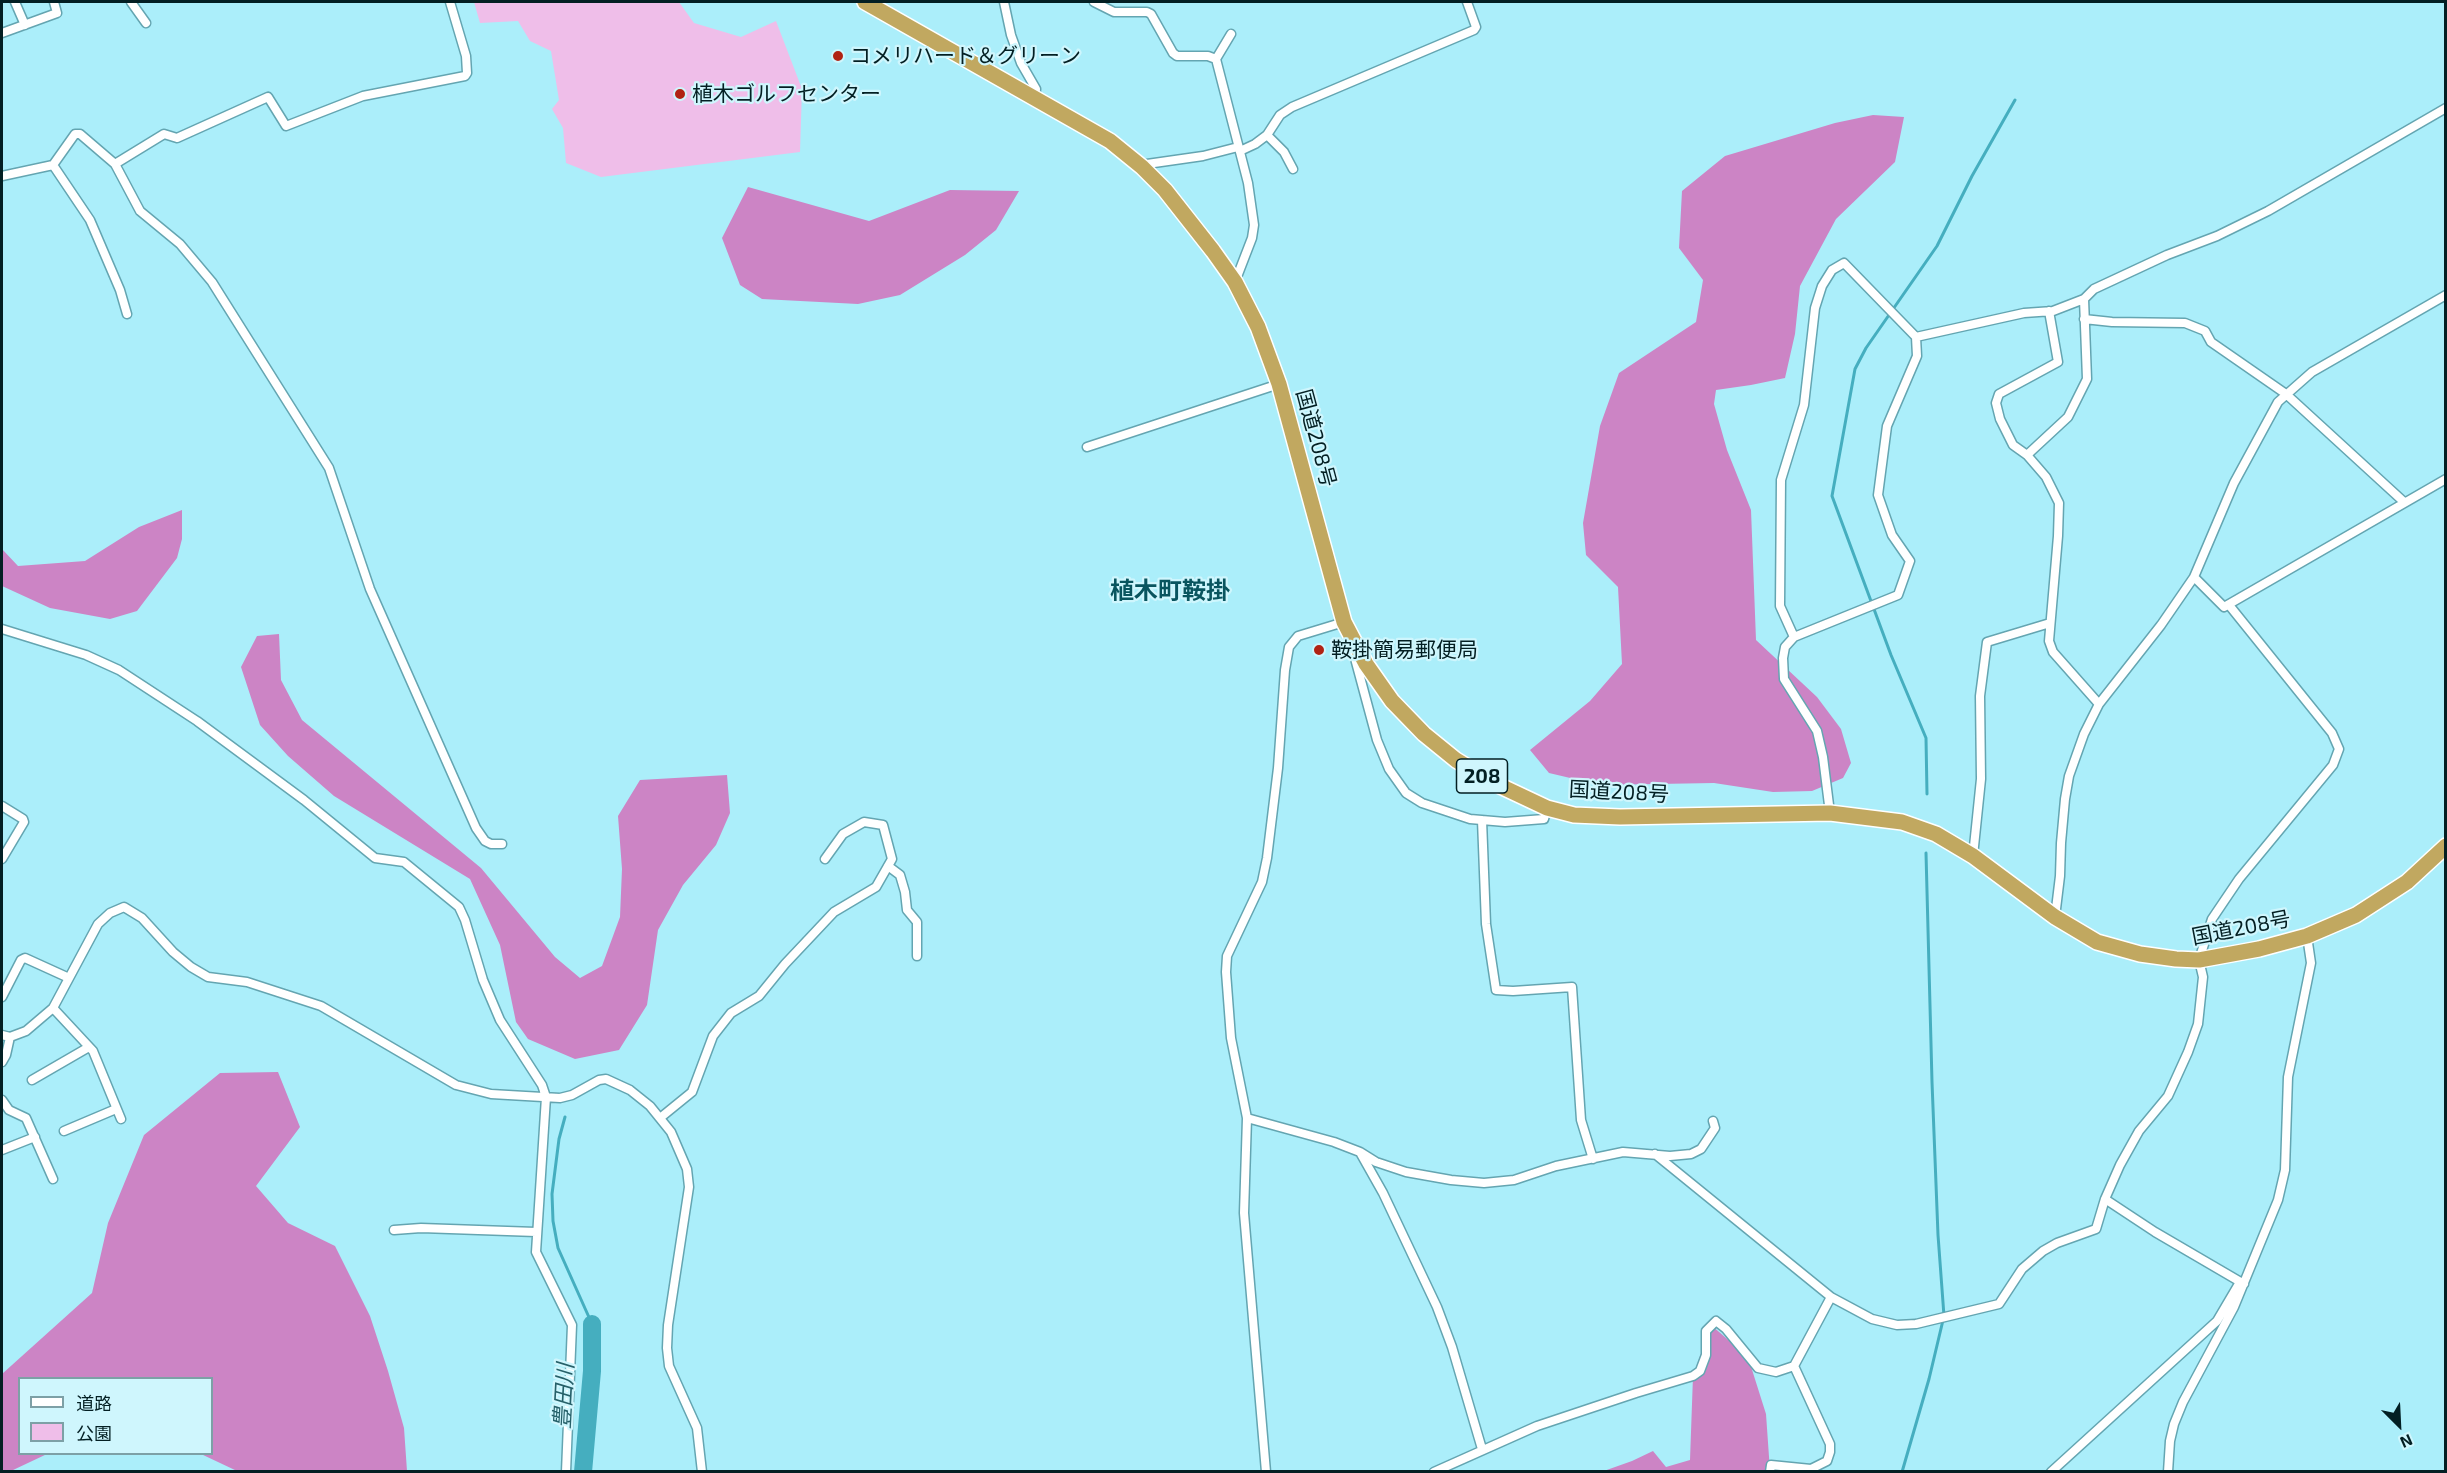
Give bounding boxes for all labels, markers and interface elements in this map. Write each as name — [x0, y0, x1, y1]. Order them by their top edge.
place label: コメリハード＆グリーン — [850, 43, 1081, 69]
marker: コメリハード＆グリーン — [831, 49, 845, 63]
place label: 植木ゴルフセンター — [692, 81, 881, 107]
marker: 植木ゴルフセンター — [673, 87, 687, 101]
street label: 国道208号 — [1291, 386, 1341, 490]
district label: 植木町鞍掛 — [1110, 577, 1230, 605]
place label: 鞍掛簡易郵便局 — [1331, 637, 1478, 663]
marker: 鞍掛簡易郵便局 — [1312, 643, 1326, 657]
road number: 208 — [1456, 759, 1508, 793]
street label: 国道208号 — [1568, 777, 1670, 807]
street label: 国道208号 — [2189, 906, 2293, 950]
water label: 豊田川 — [549, 1362, 579, 1430]
legend — [18, 1377, 213, 1455]
text: 道路 — [76, 1392, 112, 1414]
north arrow — [2369, 1395, 2429, 1455]
text: 公園 — [76, 1422, 112, 1444]
text: N — [2397, 1431, 2416, 1453]

